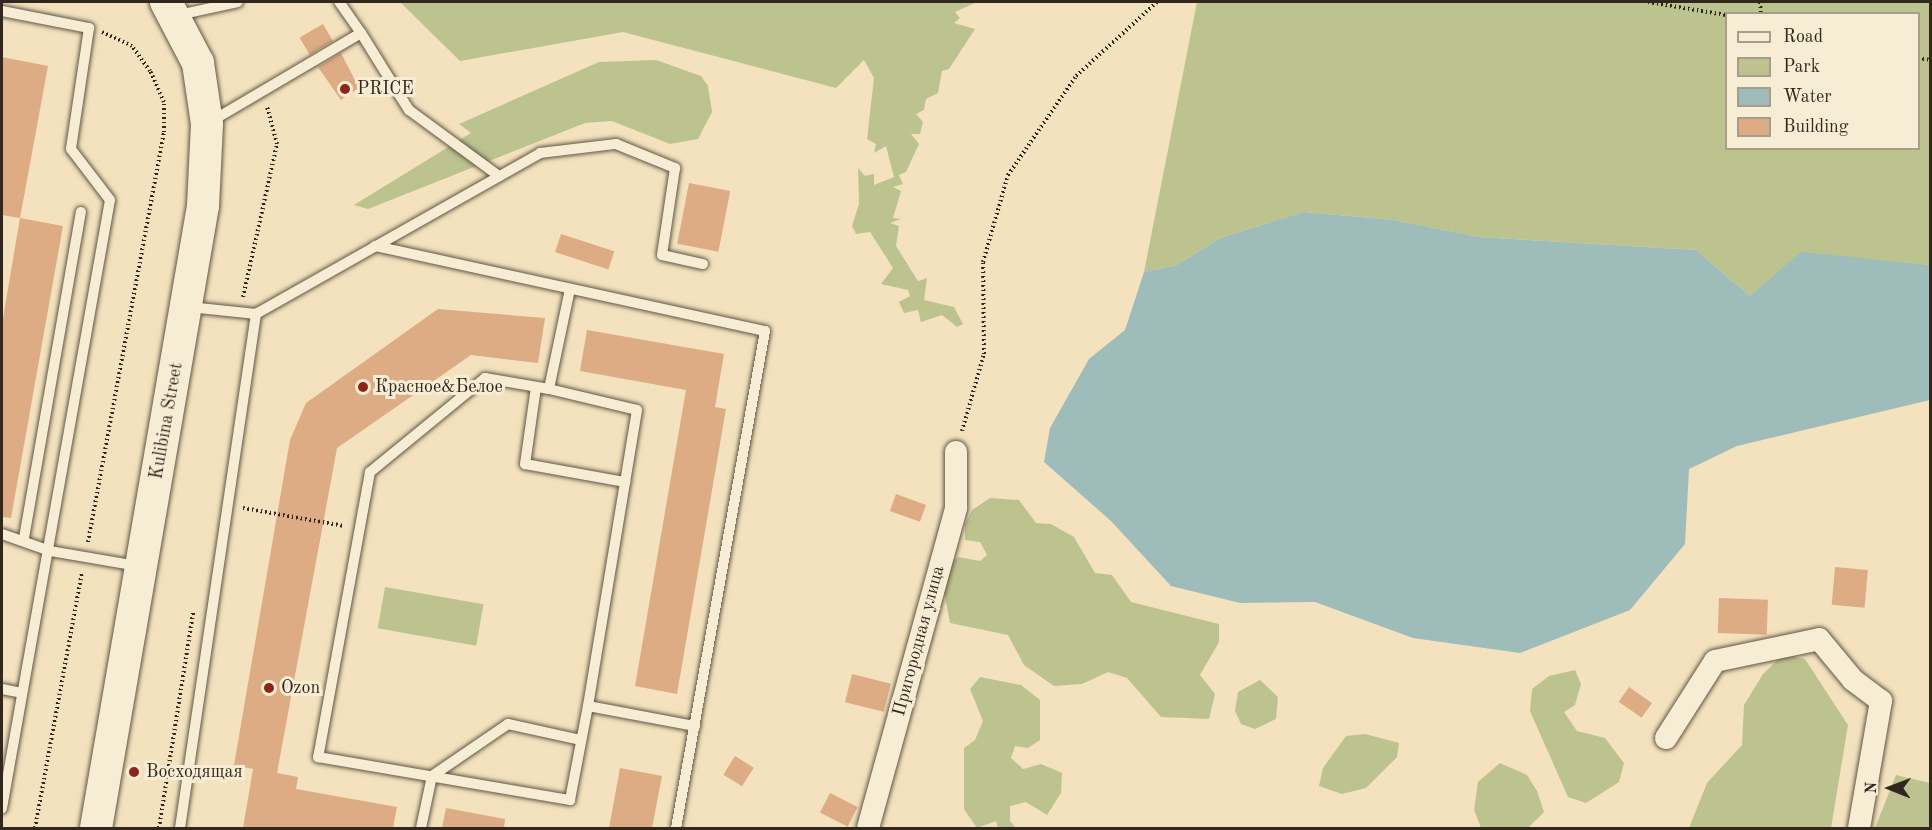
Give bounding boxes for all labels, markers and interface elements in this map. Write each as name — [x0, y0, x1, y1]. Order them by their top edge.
legend — [1725, 12, 1920, 150]
text: Road — [1783, 28, 1823, 46]
text: Park — [1783, 58, 1820, 76]
place label: PRICE — [357, 78, 414, 100]
marker: PRICE — [338, 82, 352, 96]
text: Water — [1783, 88, 1832, 106]
text: Building — [1783, 118, 1848, 136]
street label: Kulibina Street — [146, 361, 188, 481]
place label: Красное&Белое — [375, 376, 503, 398]
marker: Красное&Белое — [356, 380, 370, 394]
street label: Пригородная улица — [889, 563, 949, 719]
place label: Ozon — [281, 677, 320, 699]
marker: Ozon — [262, 681, 276, 695]
north arrow — [1860, 758, 1920, 818]
place label: Восходящая — [146, 761, 243, 783]
marker: Восходящая — [127, 765, 141, 779]
text: N — [1864, 781, 1880, 794]

